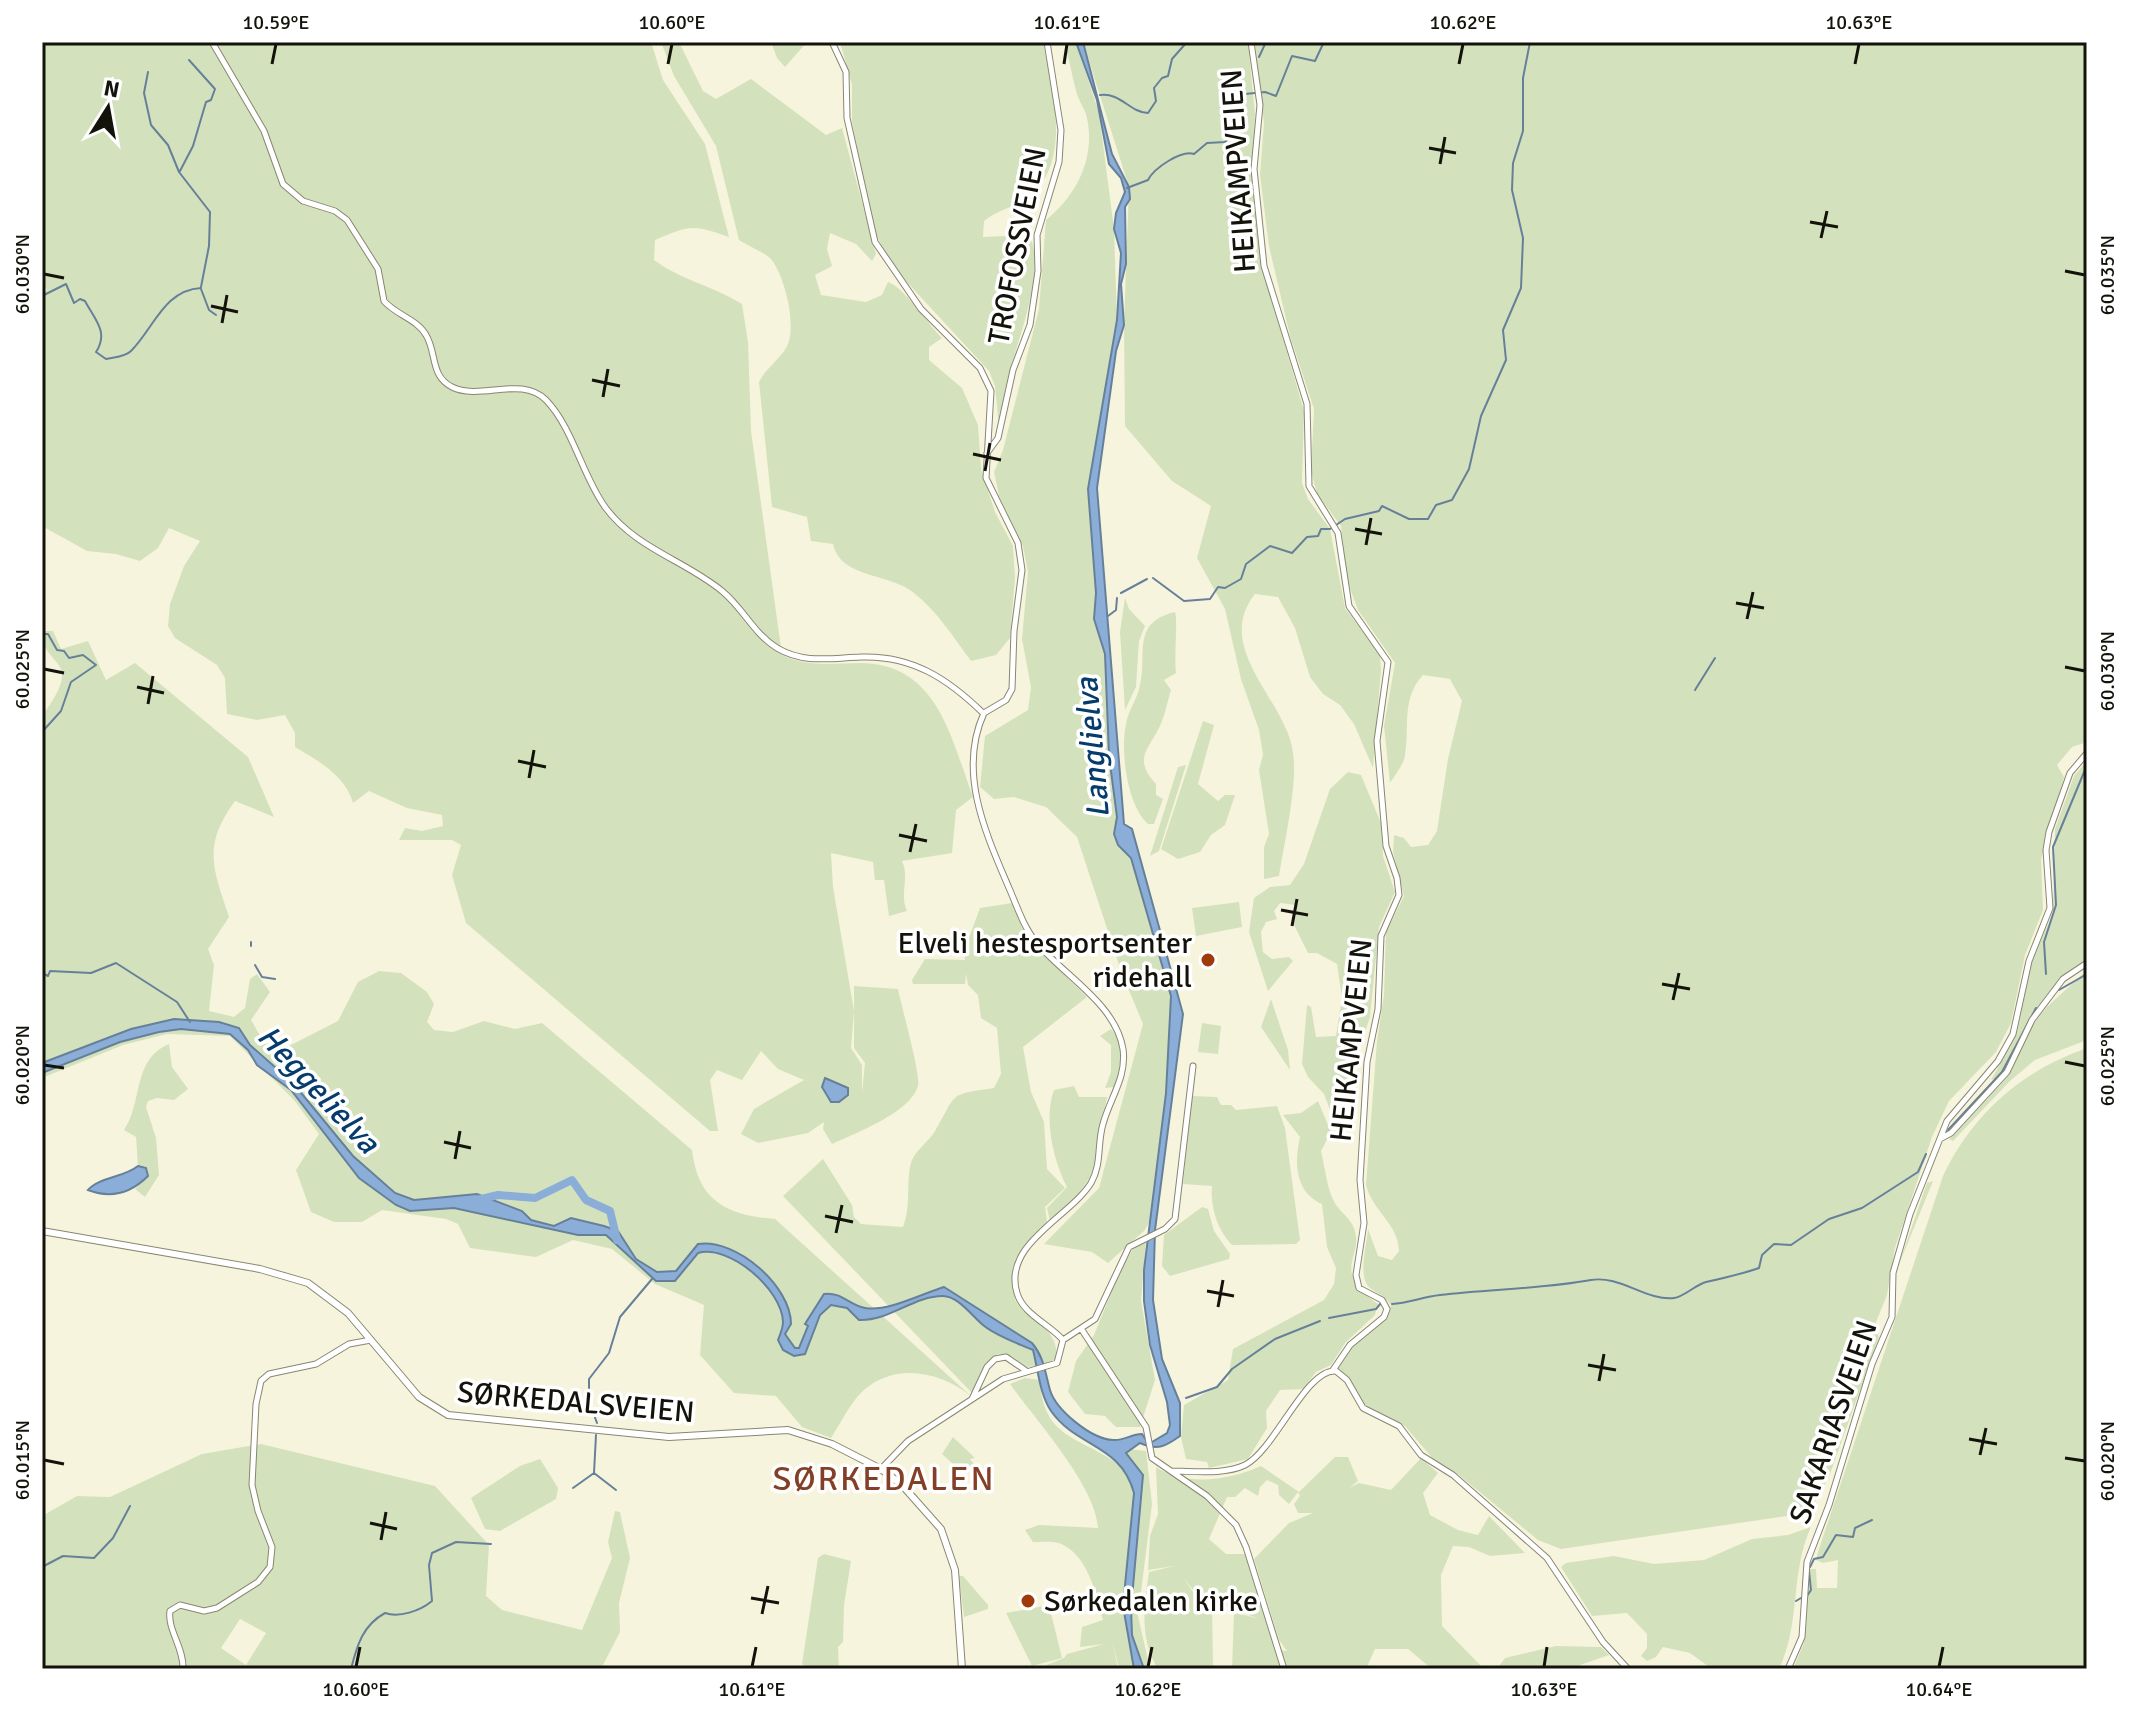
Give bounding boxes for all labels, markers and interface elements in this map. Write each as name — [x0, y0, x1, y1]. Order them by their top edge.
text: 10.59°E — [242, 10, 310, 35]
text: 10.60°E — [638, 10, 706, 35]
text: 10.61°E — [1033, 10, 1101, 35]
text: 10.62°E — [1429, 10, 1497, 35]
text: 10.63°E — [1825, 10, 1893, 35]
north arrow — [68, 68, 148, 148]
street label: HEIKAMPVEIEN — [1213, 68, 1264, 274]
text: N — [102, 74, 122, 104]
street label: TROFOSSVEIEN — [980, 144, 1055, 348]
text: 60.030°N — [10, 234, 35, 314]
text: 60.035°N — [2095, 235, 2120, 315]
text: 60.025°N — [10, 629, 35, 709]
text: 60.030°N — [2095, 631, 2120, 711]
water label: Langlielva — [1067, 675, 1118, 820]
place label: Elveli hestesportsenter ridehall — [898, 925, 1192, 996]
street label: HEIKAMPVEIEN — [1322, 937, 1381, 1143]
marker: Elveli hestesportsenter ridehall — [1199, 951, 1217, 969]
water label: Heggelielva — [249, 1017, 388, 1162]
text: 60.020°N — [10, 1025, 35, 1105]
text: 60.025°N — [2095, 1026, 2120, 1106]
street label: SAKARIASVEIEN — [1781, 1316, 1886, 1529]
street label: SØRKEDALSVEIEN — [456, 1374, 696, 1431]
text: 60.015°N — [10, 1420, 35, 1500]
text: 60.020°N — [2095, 1421, 2120, 1501]
district label: SØRKEDALEN — [772, 1458, 996, 1500]
place label: Sørkedalen kirke — [1044, 1583, 1258, 1620]
marker: Sørkedalen kirke — [1019, 1592, 1037, 1610]
text: 10.60°E — [322, 1677, 390, 1702]
text: 10.61°E — [718, 1677, 786, 1702]
text: 10.62°E — [1114, 1677, 1182, 1702]
text: 10.63°E — [1510, 1677, 1578, 1702]
text: 10.64°E — [1905, 1677, 1973, 1702]

